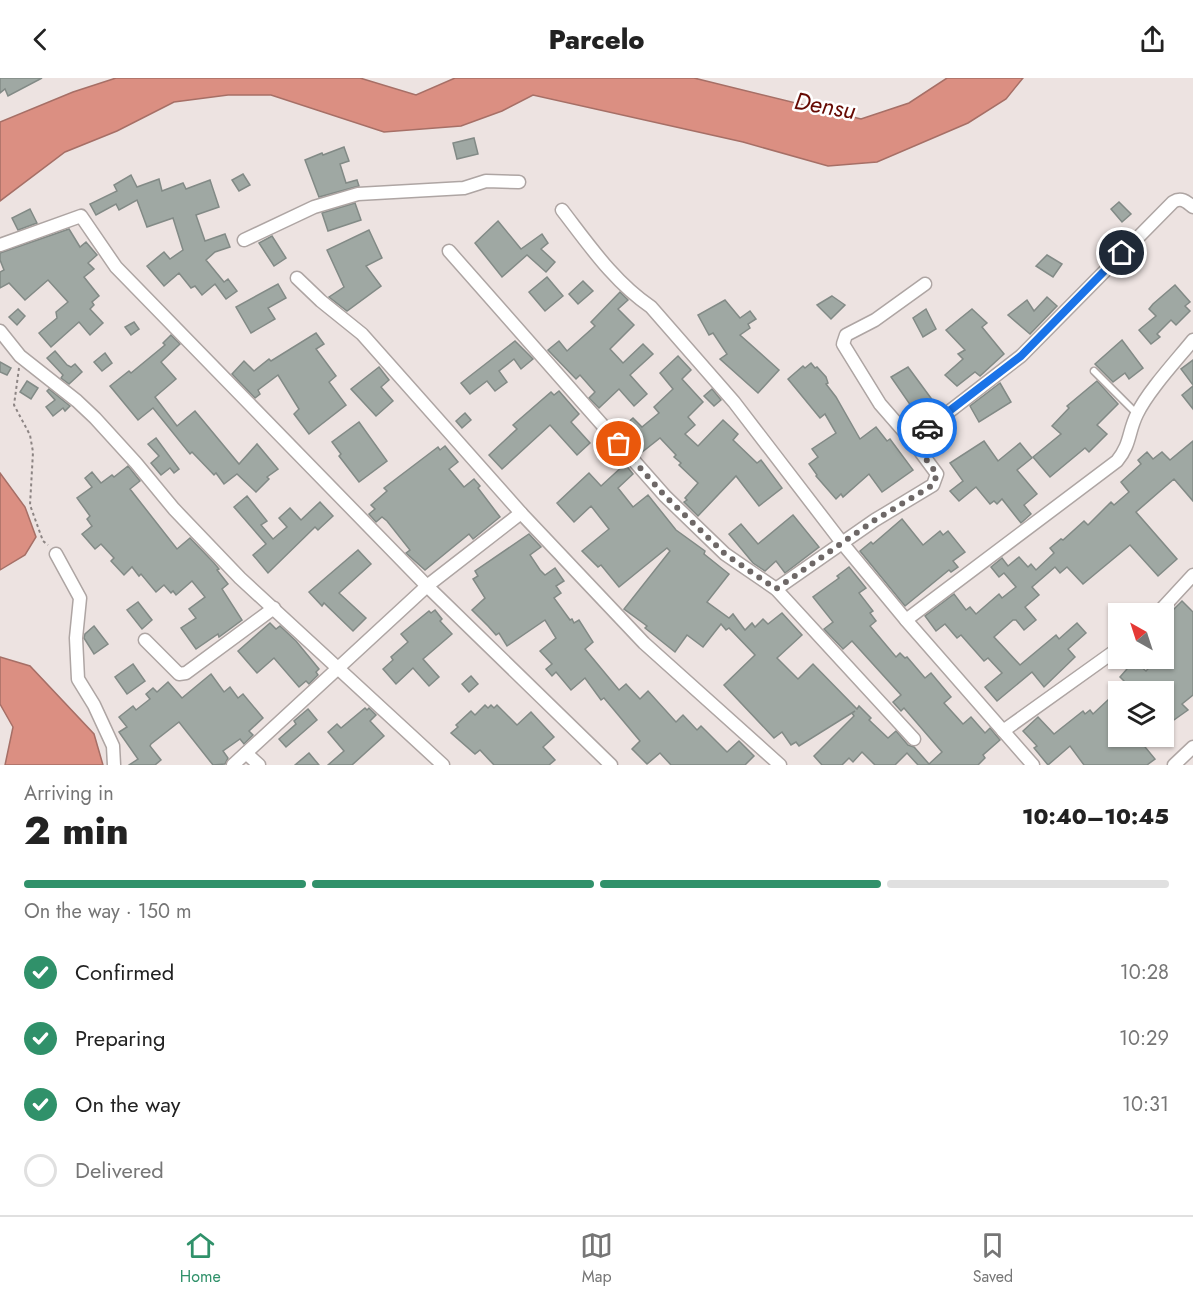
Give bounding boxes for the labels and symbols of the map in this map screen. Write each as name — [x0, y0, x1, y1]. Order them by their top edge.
water label: Densu — [792, 83, 858, 128]
pin — [1096, 227, 1147, 278]
courier — [897, 398, 957, 458]
pin — [593, 418, 644, 469]
north arrow — [1108, 603, 1174, 669]

